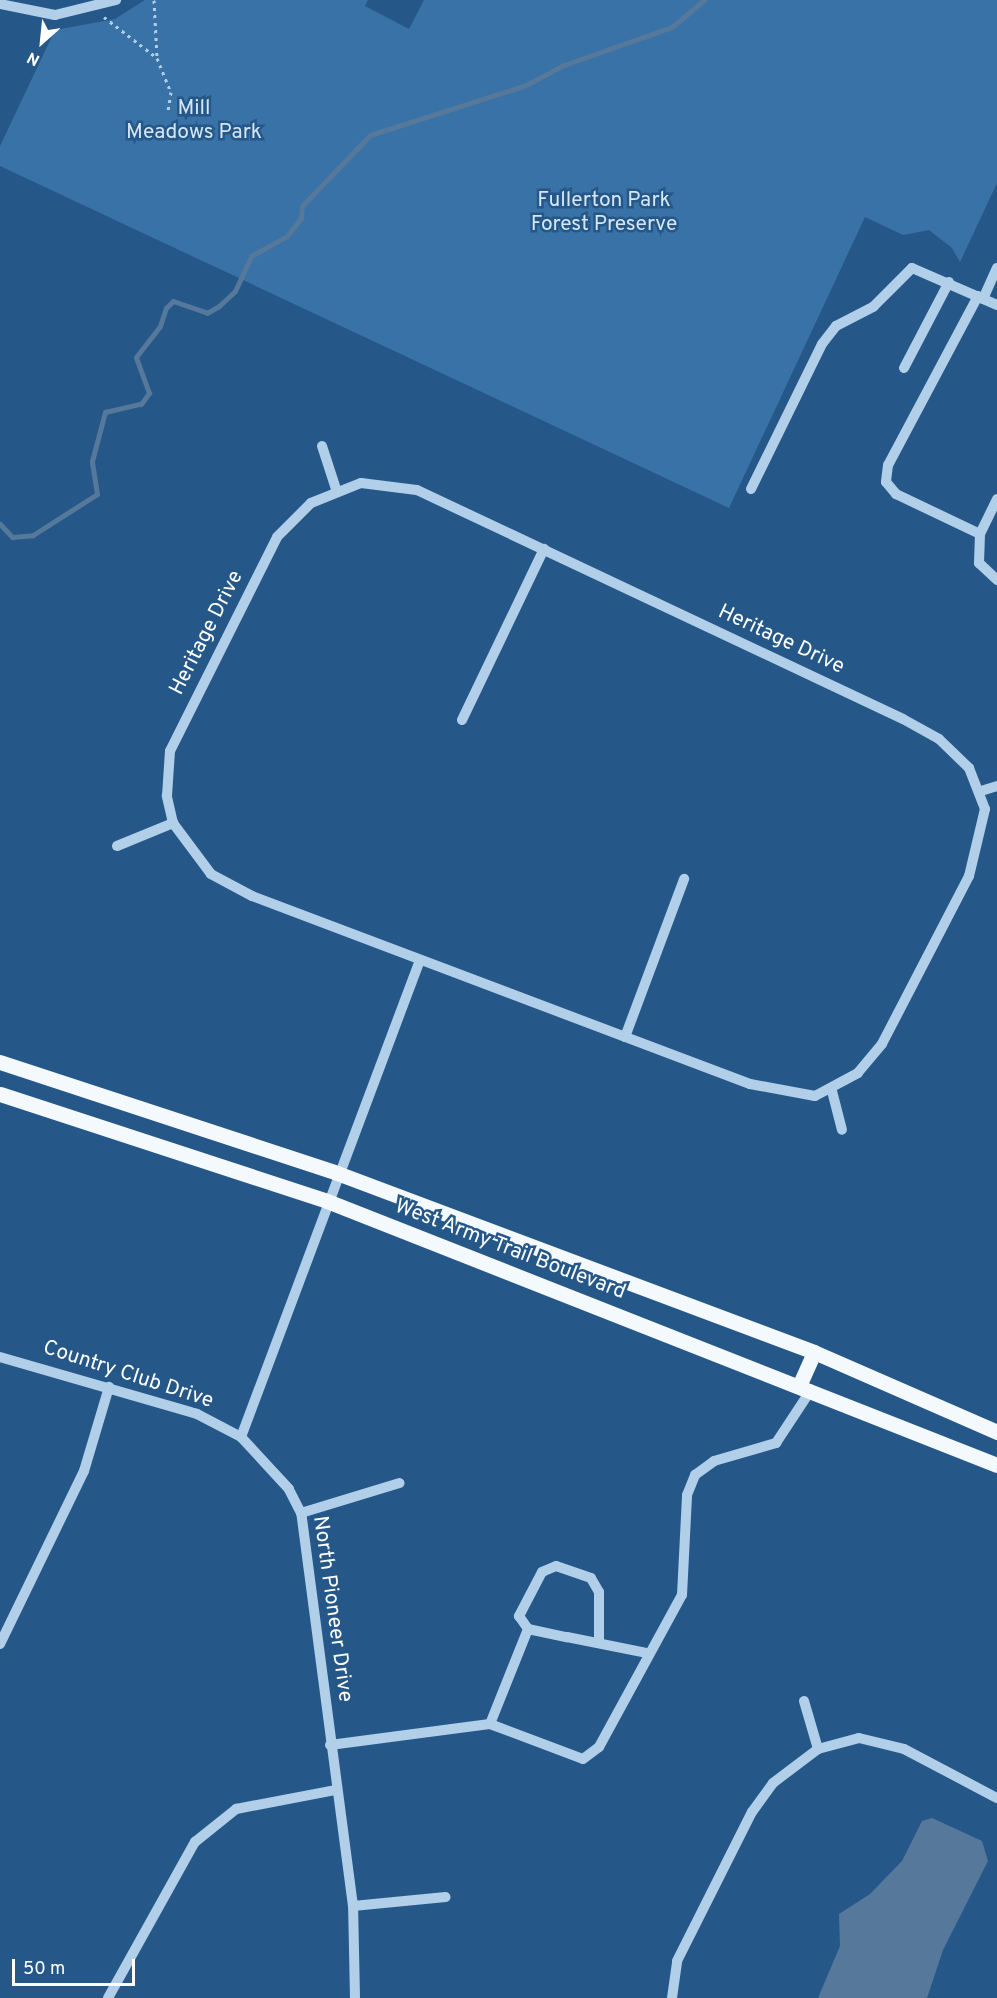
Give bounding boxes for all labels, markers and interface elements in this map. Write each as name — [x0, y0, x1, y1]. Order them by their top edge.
north arrow — [12, 12, 72, 72]
text: N — [24, 47, 43, 70]
park label: Mill Meadows Park — [126, 96, 262, 146]
park label: Fullerton Park Forest Preserve — [531, 188, 677, 238]
street label: Heritage Drive — [165, 566, 249, 700]
street label: Heritage Drive — [714, 600, 848, 680]
street label: West Army Trail Boulevard — [390, 1194, 630, 1306]
street label: Country Club Drive — [40, 1336, 216, 1414]
street label: North Pioneer Drive — [306, 1514, 358, 1704]
scale bar — [15, 1947, 138, 1985]
text: 50 m — [23, 1958, 65, 1981]

